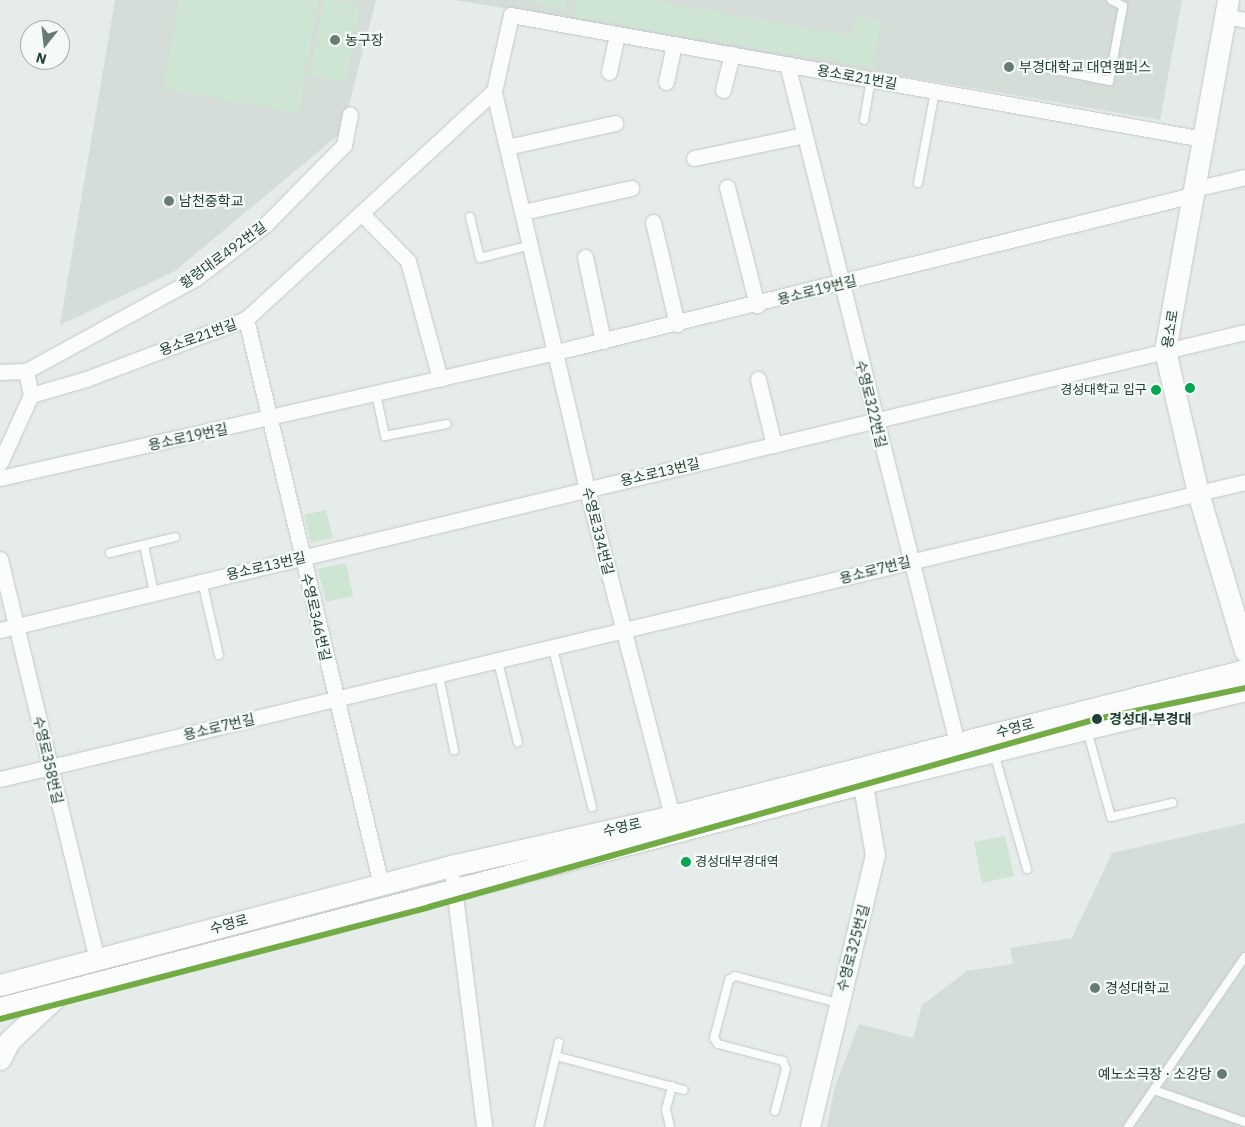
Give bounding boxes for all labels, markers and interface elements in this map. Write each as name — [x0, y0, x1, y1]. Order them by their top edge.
north arrow — [20, 20, 70, 70]
place label: 농구장 — [345, 32, 384, 48]
marker: 농구장 — [329, 34, 341, 46]
text: N — [34, 48, 49, 69]
place label: 부경대학교 대연캠퍼스 — [1019, 59, 1151, 75]
marker: 부경대학교 대연캠퍼스 — [1003, 61, 1015, 73]
street label: 용소로21번길 — [816, 62, 898, 92]
place label: 남천중학교 — [179, 193, 243, 209]
marker: 남천중학교 — [163, 195, 175, 207]
street label: 황령대로492번길 — [177, 218, 269, 292]
street label: 용소로19번길 — [776, 272, 858, 308]
street label: 용소로 — [1159, 309, 1181, 349]
street label: 용소로21번길 — [157, 315, 239, 359]
street label: 수영로322번길 — [852, 358, 890, 450]
place label: 경성대학교 입구 — [1060, 382, 1147, 398]
unlabelled marker — [1185, 383, 1195, 393]
marker: 경성대학교 입구 — [1151, 385, 1161, 395]
street label: 용소로19번길 — [147, 420, 229, 454]
street label: 용소로13번길 — [619, 455, 701, 489]
street label: 수영로334번길 — [579, 485, 617, 577]
street label: 용소로13번길 — [225, 549, 307, 583]
street label: 용소로7번길 — [838, 553, 912, 587]
street label: 수영로346번길 — [298, 571, 334, 663]
street label: 용소로7번길 — [182, 711, 256, 743]
marker: 경성대·부경대 — [1089, 711, 1105, 727]
place label: 경성대·부경대 — [1109, 711, 1191, 727]
street label: 수영로358번길 — [30, 714, 66, 806]
street label: 수영로 — [994, 715, 1036, 741]
street label: 수영로 — [601, 814, 643, 840]
place label: 경성대부경대역 — [695, 854, 779, 870]
marker: 경성대부경대역 — [681, 857, 691, 867]
street label: 수영로325번길 — [833, 903, 873, 993]
street label: 수영로 — [208, 911, 250, 937]
place label: 경성대학교 — [1105, 980, 1169, 996]
marker: 경성대학교 — [1089, 982, 1101, 994]
place label: 예노소극장 · 소강당 — [1098, 1066, 1212, 1082]
marker: 예노소극장 · 소강당 — [1216, 1068, 1228, 1080]

